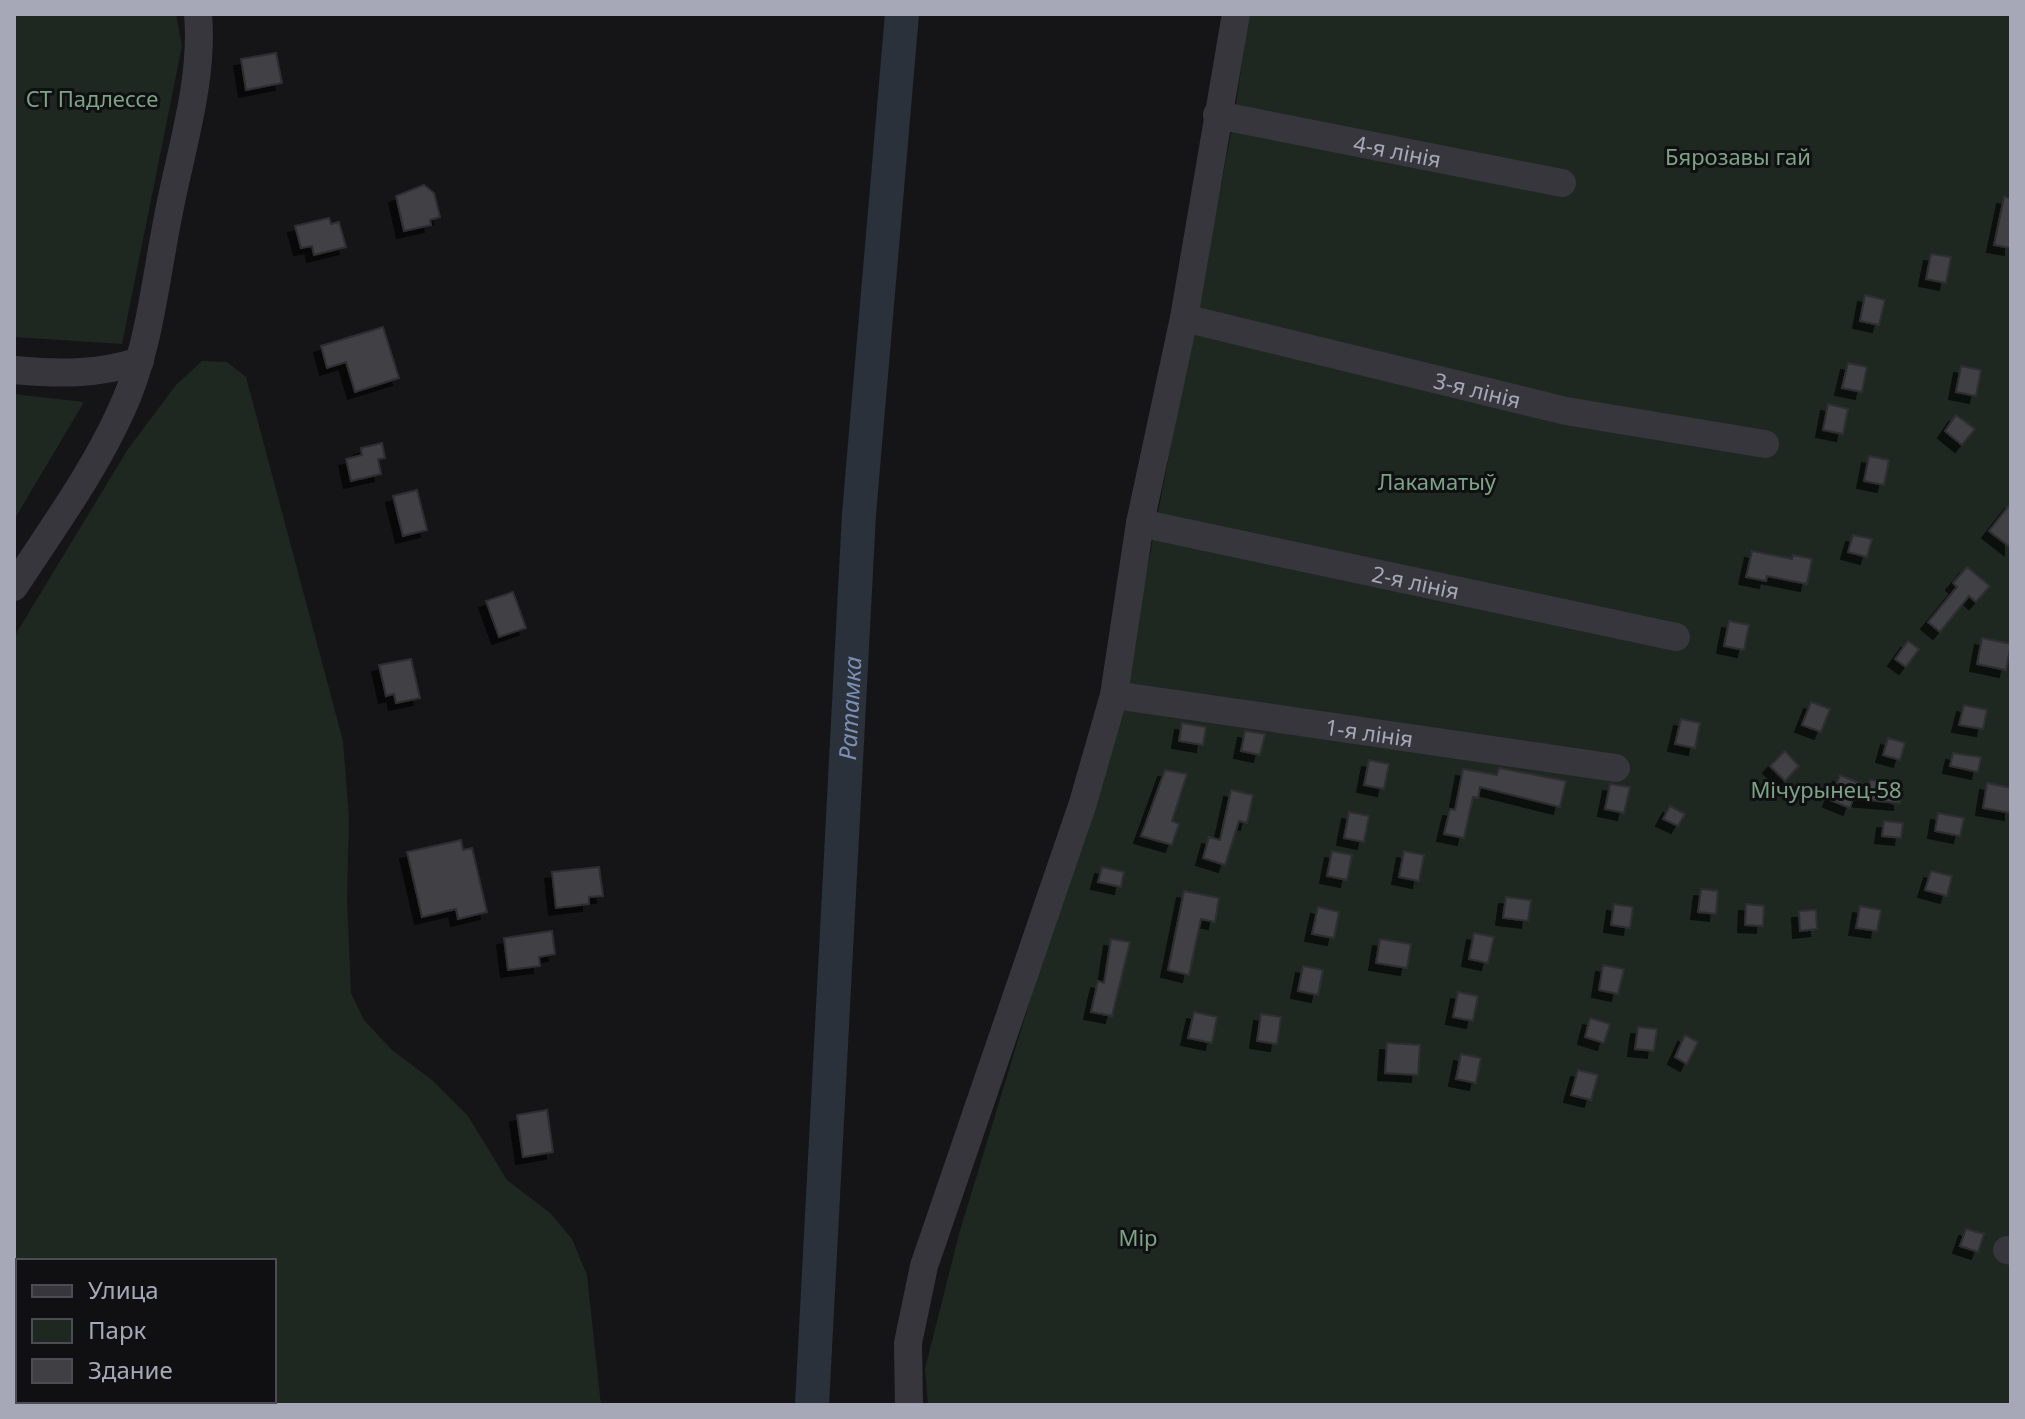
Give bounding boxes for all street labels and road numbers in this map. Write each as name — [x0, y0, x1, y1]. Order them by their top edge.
street label: 4-я лінія — [1351, 127, 1444, 174]
street label: 3-я лінія — [1431, 364, 1524, 414]
street label: 2-я лінія — [1369, 558, 1462, 606]
street label: 1-я лінія — [1323, 711, 1415, 753]

